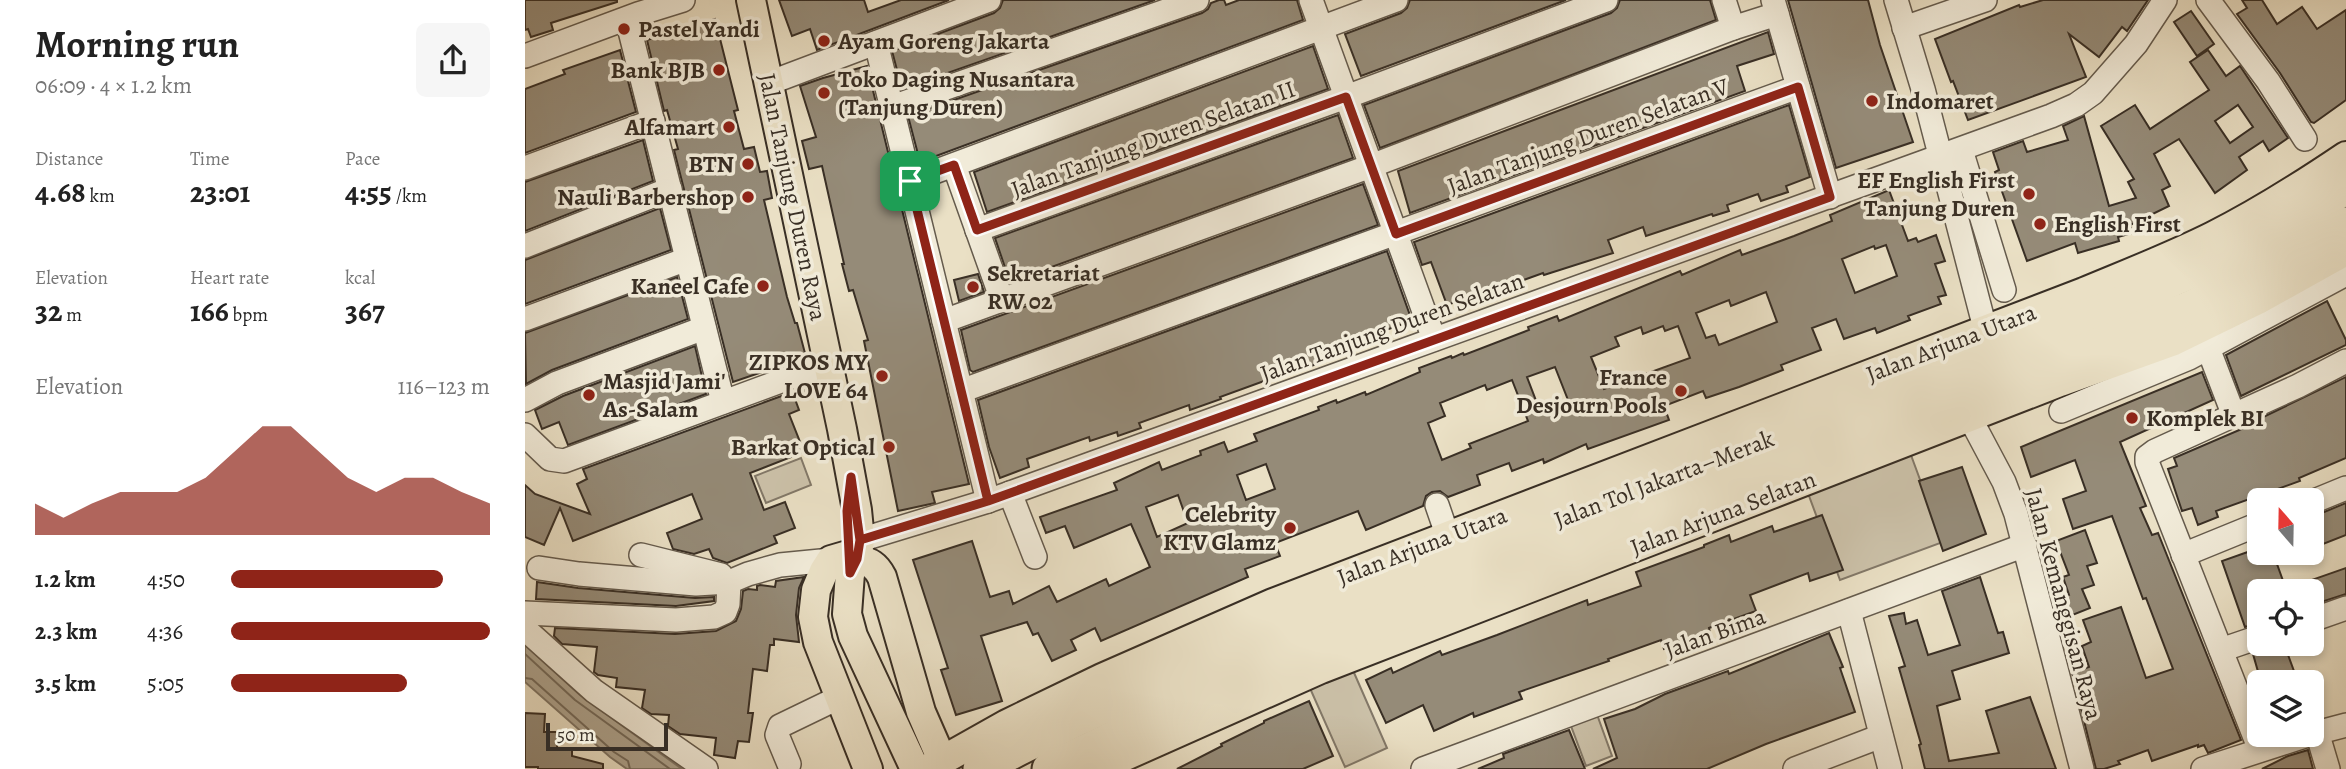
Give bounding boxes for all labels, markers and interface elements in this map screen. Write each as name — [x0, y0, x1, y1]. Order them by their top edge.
place label: Pastel Yandi — [638, 13, 760, 45]
text: Morning run — [35, 18, 239, 70]
marker: Pastel Yandi — [616, 21, 632, 37]
button: share — [416, 23, 490, 97]
place label: Ayam Goreng Jakarta — [837, 25, 1050, 57]
marker: Ayam Goreng Jakarta — [816, 33, 832, 49]
place label: Bank BJB — [610, 54, 705, 86]
marker: Bank BJB — [711, 62, 727, 78]
place label: Toko Daging Nusantara (Tanjung Duren) — [838, 63, 1075, 123]
text: 06:09 · 4 × 1.2 km — [35, 70, 192, 101]
street label: Jalan Tanjung Duren Raya — [751, 70, 835, 325]
street label: Jalan Tanjung Duren Selatan V — [1443, 70, 1734, 202]
street label: Jalan Tanjung Duren Selatan II — [1006, 73, 1300, 205]
marker: Toko Daging Nusantara (Tanjung Duren) — [816, 85, 832, 101]
place label: Indomaret — [1886, 85, 1994, 117]
marker: Indomaret — [1864, 93, 1880, 109]
place label: Alfamart — [624, 111, 715, 143]
marker: Alfamart — [721, 119, 737, 135]
text: Distance — [35, 146, 103, 172]
text: Time — [190, 146, 229, 172]
text: Pace — [345, 146, 380, 172]
place label: BTN — [688, 148, 735, 180]
pin — [880, 151, 940, 211]
marker: BTN — [740, 156, 756, 172]
icon: arrive — [891, 162, 929, 200]
place label: EF English First Tanjung Duren — [1857, 164, 2016, 224]
text: 4.68 — [35, 172, 86, 212]
text: 23:01 — [190, 172, 250, 212]
text: 4:55 — [345, 172, 392, 212]
place label: Nauli Barbershop — [557, 181, 734, 213]
text: km — [86, 183, 115, 209]
text: /km — [392, 183, 427, 209]
marker: EF English First Tanjung Duren — [2021, 186, 2037, 202]
marker: Nauli Barbershop — [740, 189, 756, 205]
place label: English First — [2054, 208, 2181, 240]
marker: English First — [2032, 216, 2048, 232]
place label: Sekretariat RW 02 — [987, 257, 1100, 317]
street label: Jalan Tanjung Duren Selatan — [1256, 264, 1528, 390]
text: Elevation — [35, 265, 108, 291]
text: Heart rate — [190, 265, 269, 291]
text: kcal — [345, 265, 375, 291]
place label: Kaneel Cafe — [630, 270, 749, 302]
marker: Kaneel Cafe — [755, 278, 771, 294]
marker: Sekretariat RW 02 — [965, 279, 981, 295]
text: 32 — [35, 291, 62, 331]
text: 166 — [190, 291, 229, 331]
text: 367 — [345, 291, 385, 331]
street label: Jalan Arjuna Utara — [1861, 296, 2041, 390]
text: m — [62, 302, 82, 328]
text: bpm — [229, 302, 268, 328]
place label: ZIPKOS MY LOVE 64 — [749, 346, 869, 406]
place label: France Desjourn Pools — [1516, 361, 1667, 421]
place label: Masjid Jami' As-Salam — [602, 365, 725, 425]
marker: ZIPKOS MY LOVE 64 — [874, 368, 890, 384]
text: Elevation — [35, 371, 123, 402]
text: 116–123 m — [398, 371, 490, 402]
marker: France Desjourn Pools — [1673, 383, 1689, 399]
marker: Masjid Jami' As-Salam — [581, 387, 597, 403]
place label: Komplek BI — [2146, 402, 2264, 434]
marker: Komplek BI — [2124, 410, 2140, 426]
street label: Jalan Tol Jakarta–Merak — [1549, 422, 1779, 536]
place label: Barkat Optical — [731, 431, 876, 463]
marker: Barkat Optical — [881, 439, 897, 455]
street label: Jalan Arjuna Selatan — [1626, 463, 1820, 563]
street label: Jalan Kemanggisan Raya — [2018, 485, 2111, 724]
north arrow — [2247, 488, 2324, 565]
map controls — [2247, 488, 2324, 747]
place label: Celebrity KTV Glamz — [1163, 498, 1277, 558]
street label: Jalan Arjuna Utara — [1332, 499, 1512, 593]
marker: Celebrity KTV Glamz — [1282, 520, 1298, 536]
text: 1.2 km — [35, 564, 96, 595]
text: 4:50 — [147, 564, 185, 595]
button: locate — [2247, 579, 2324, 656]
street label: Jalan Bima — [1660, 600, 1771, 666]
text: 2.3 km — [35, 616, 98, 647]
text: 4:36 — [147, 616, 183, 647]
text: 3.5 km — [35, 668, 96, 699]
text: 5:05 — [147, 668, 185, 699]
button: layers — [2247, 670, 2324, 747]
scale bar — [546, 720, 669, 752]
text: 50 m — [557, 722, 595, 748]

